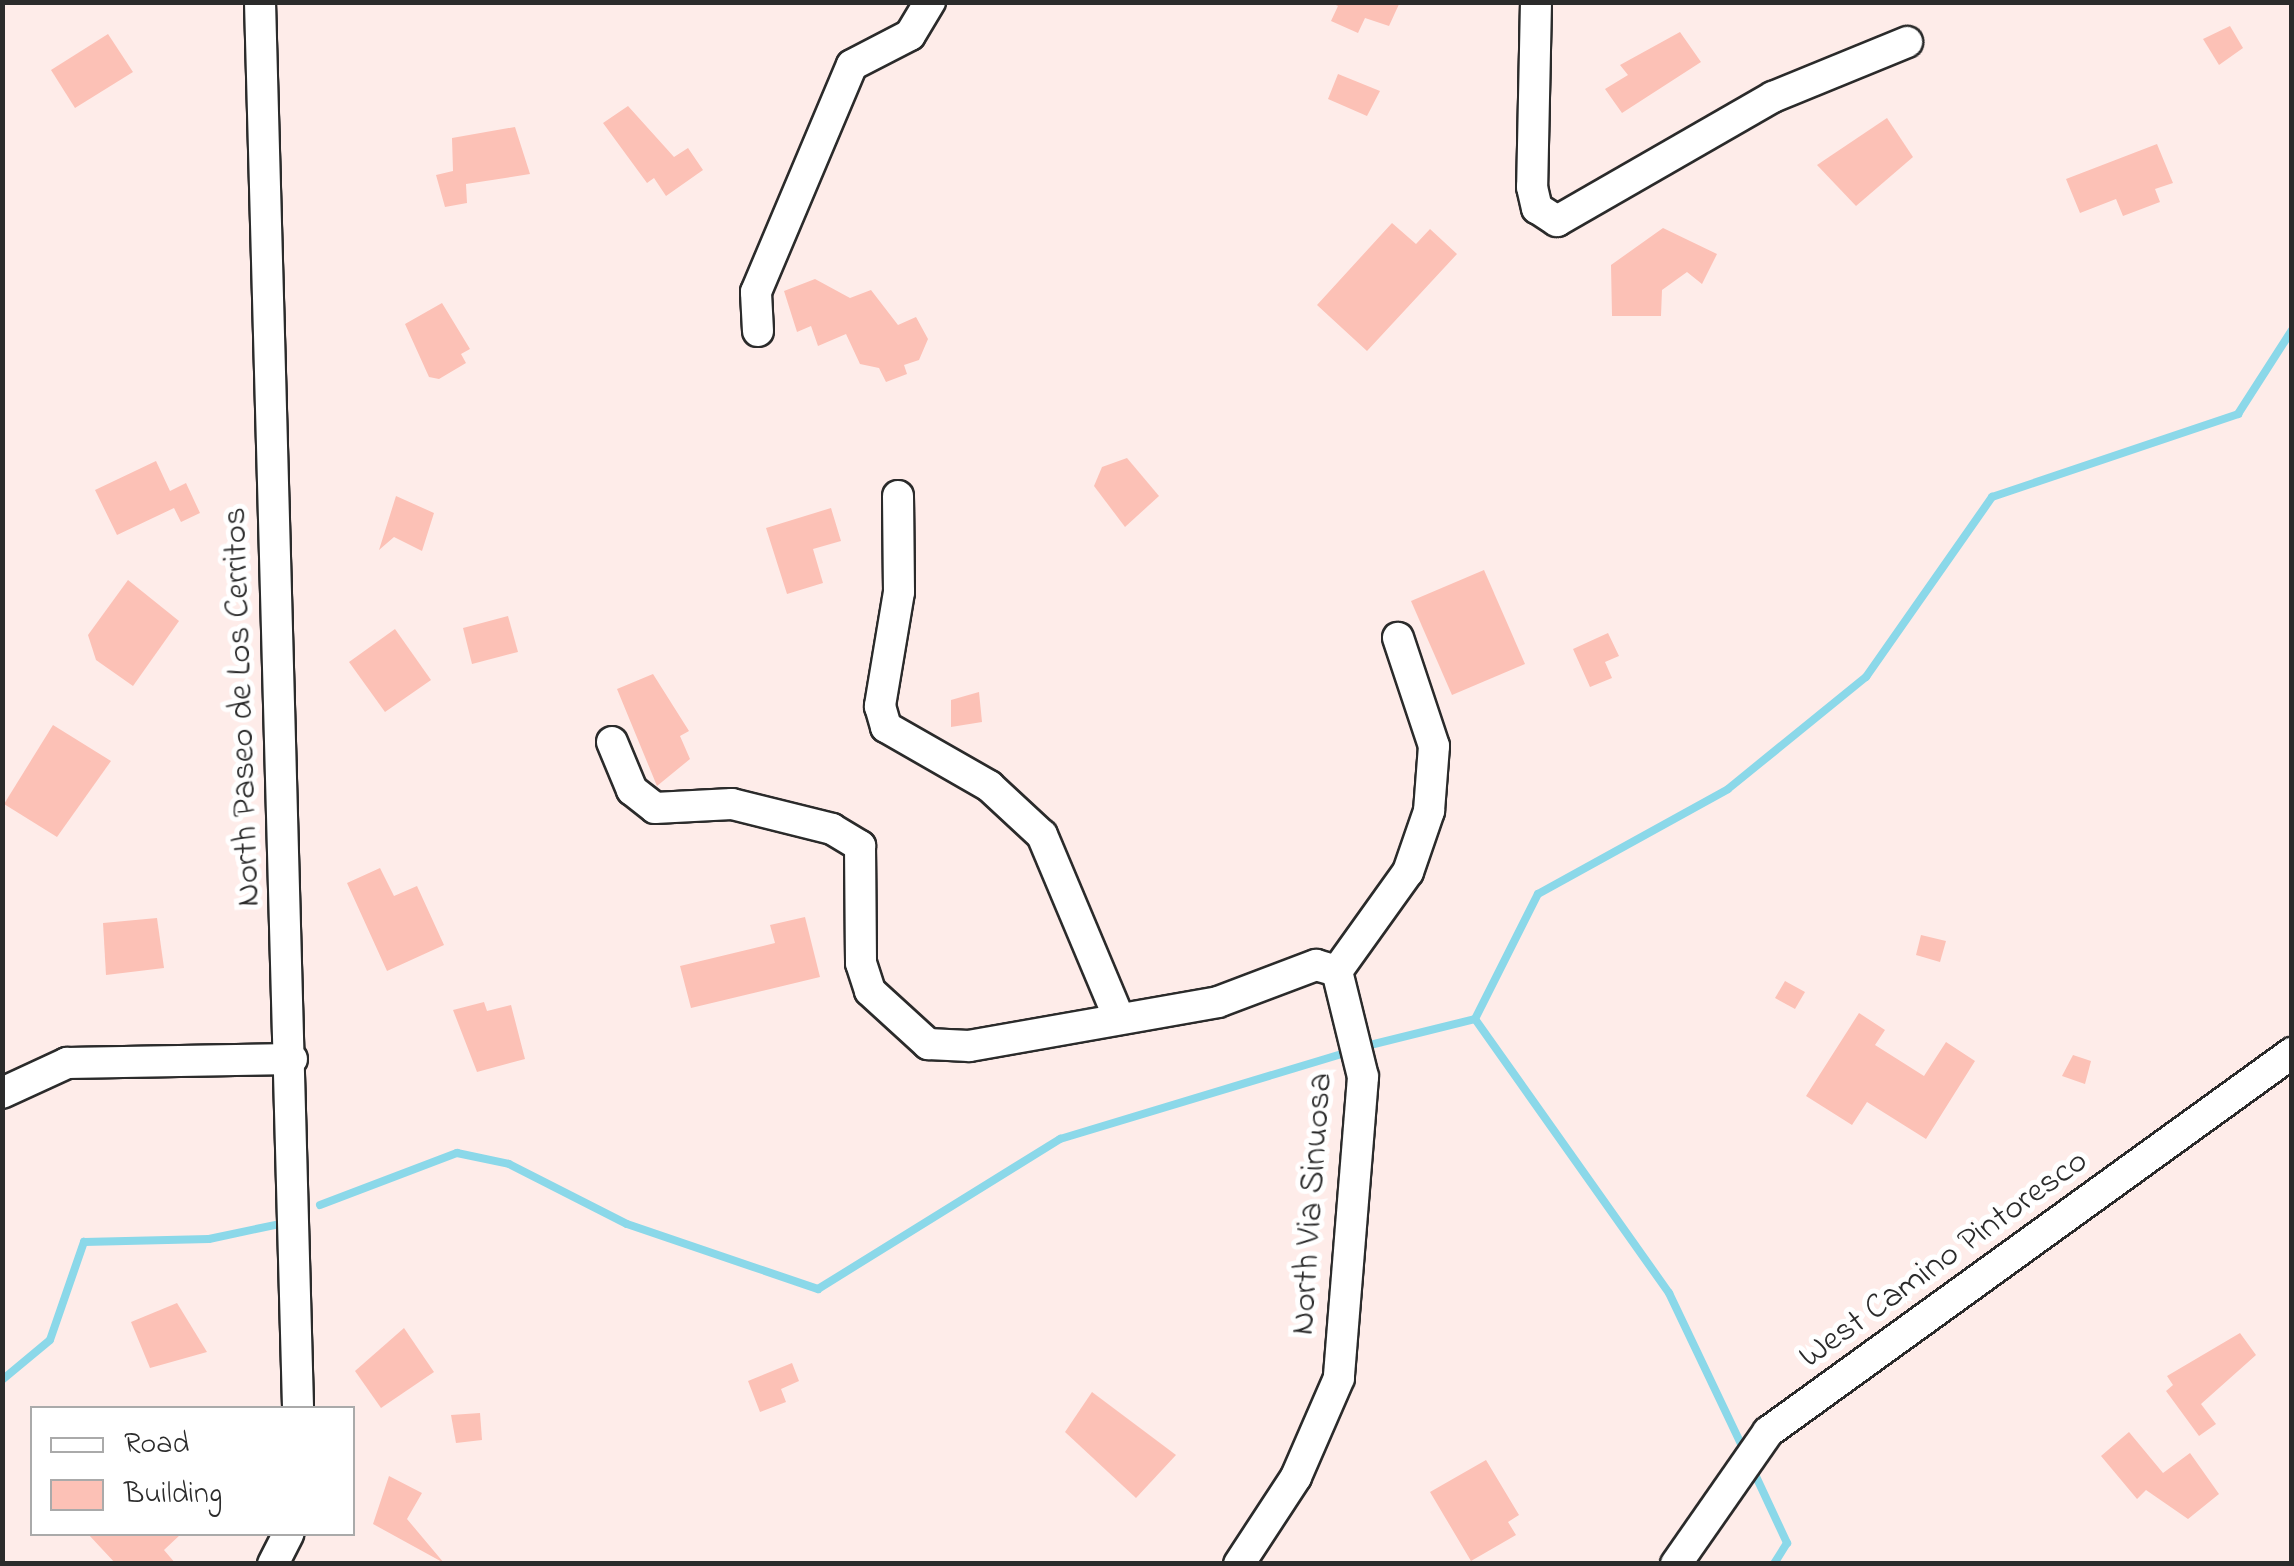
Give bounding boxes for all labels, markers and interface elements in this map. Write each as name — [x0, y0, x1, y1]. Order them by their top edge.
street label: North Paseo de Los Cerritos — [215, 506, 271, 908]
street label: North Via Sinuosa — [1283, 1071, 1343, 1337]
street label: West Camino Pintoresco — [1791, 1141, 2097, 1379]
legend — [30, 1406, 355, 1536]
text: Road — [124, 1423, 189, 1467]
text: Building — [124, 1473, 222, 1517]

